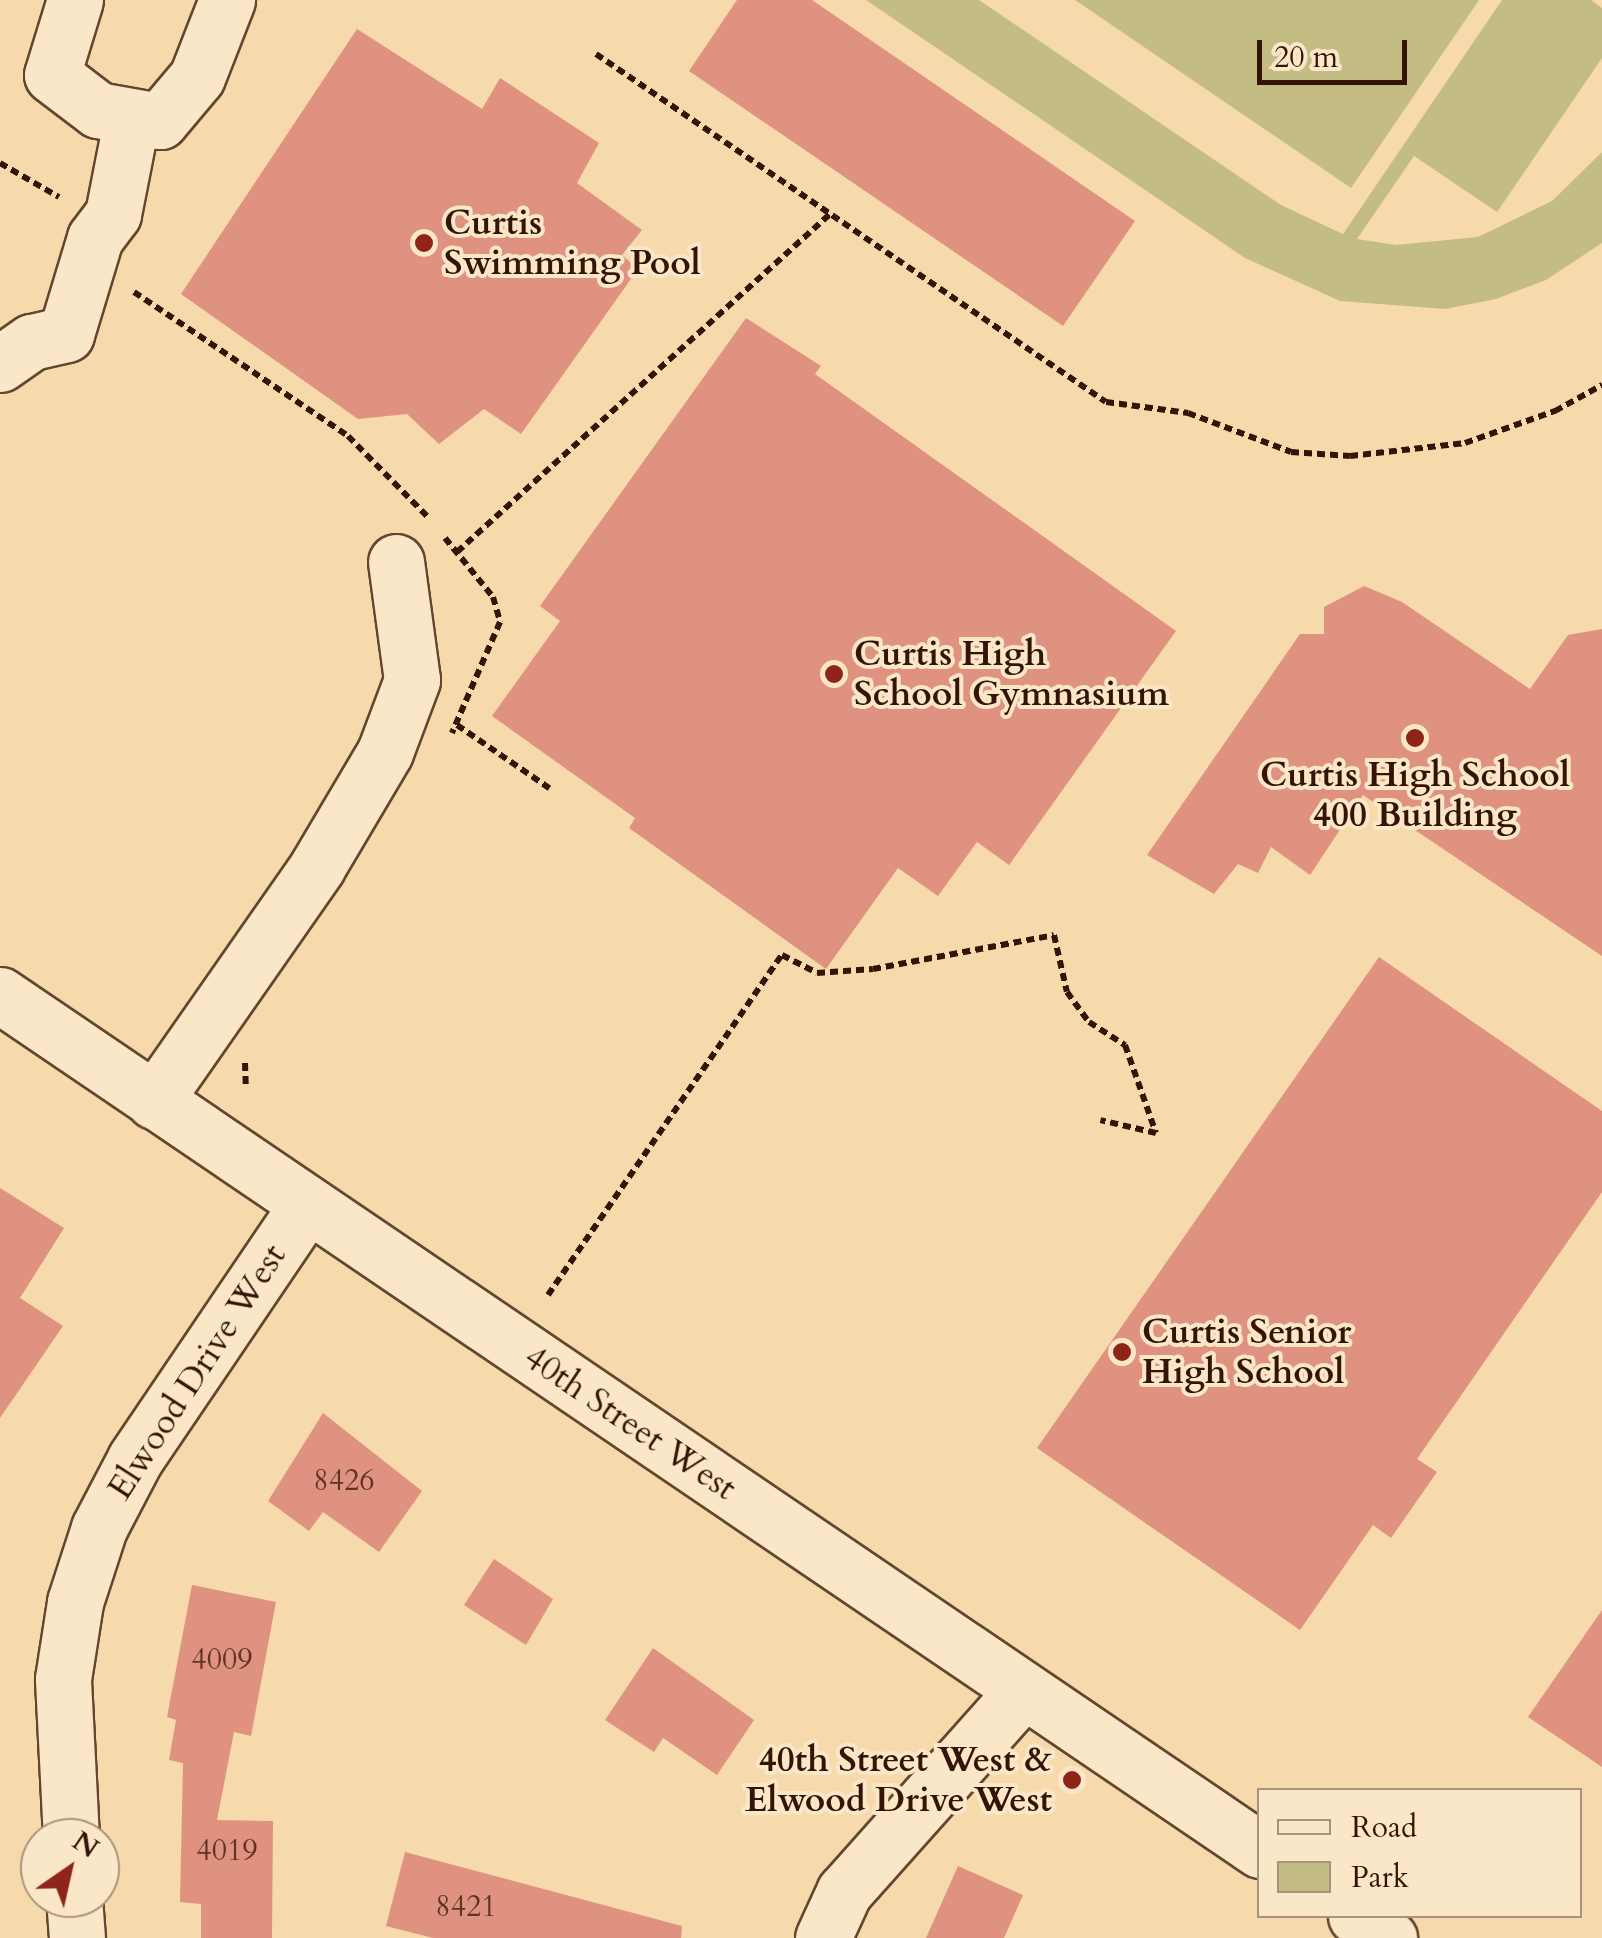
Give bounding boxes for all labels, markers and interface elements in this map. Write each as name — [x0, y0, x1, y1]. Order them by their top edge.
scale bar — [1262, 20, 1412, 82]
text: 20 m — [1274, 37, 1338, 78]
place label: Curtis Swimming Pool — [444, 202, 701, 284]
marker: Curtis Swimming Pool — [413, 232, 435, 254]
place label: Curtis High School Gymnasium — [854, 633, 1169, 715]
marker: Curtis High School Gymnasium — [823, 663, 845, 685]
marker: Curtis High School 400 Building — [1404, 727, 1426, 749]
place label: Curtis High School 400 Building — [1260, 754, 1570, 836]
street label: Elwood Drive West — [99, 1237, 295, 1507]
place label: Curtis Senior High School — [1142, 1311, 1351, 1393]
street label: 40th Street West — [516, 1337, 744, 1509]
marker: Curtis Senior High School — [1111, 1341, 1133, 1363]
house number: 8426 — [313, 1463, 375, 1499]
house number: 4009 — [191, 1642, 253, 1678]
place label: 40th Street West & Elwood Drive West — [745, 1739, 1052, 1821]
marker: 40th Street West & Elwood Drive West — [1061, 1769, 1083, 1791]
legend — [1257, 1788, 1582, 1918]
text: Road — [1351, 1807, 1417, 1848]
north arrow — [20, 1818, 120, 1918]
text: N — [65, 1822, 106, 1867]
house number: 4019 — [196, 1833, 258, 1869]
text: Park — [1351, 1857, 1409, 1898]
house number: 8421 — [435, 1889, 497, 1925]

